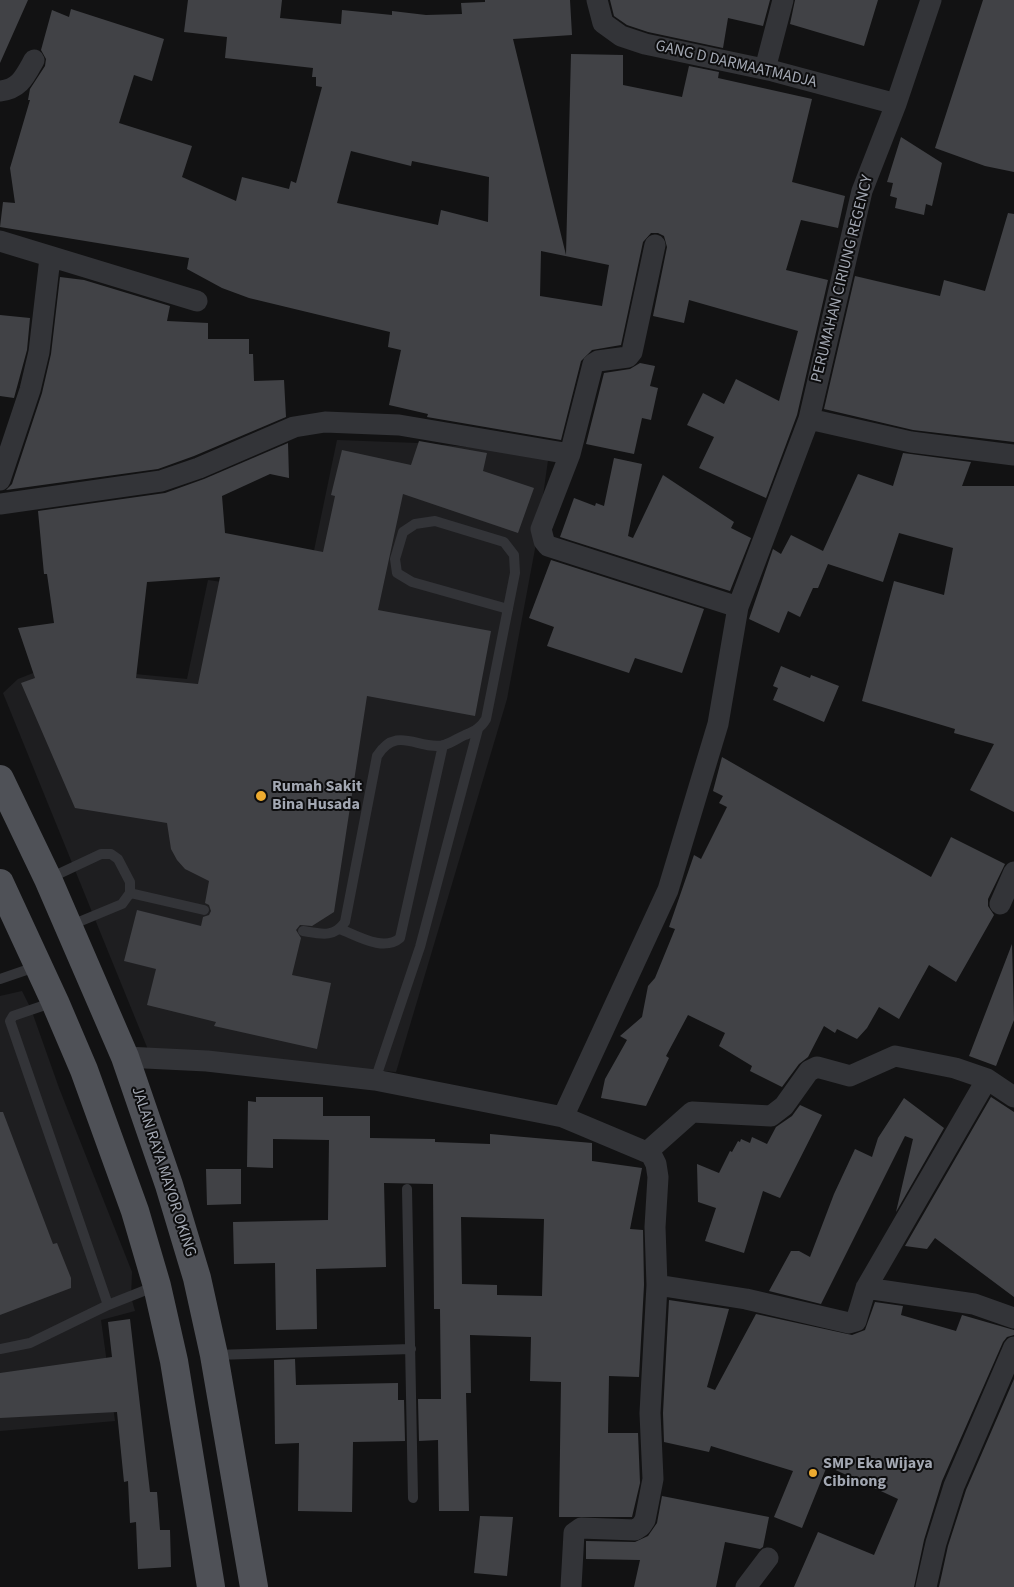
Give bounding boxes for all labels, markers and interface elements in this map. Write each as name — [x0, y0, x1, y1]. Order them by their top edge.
street label: GANG D DARMAATMADJA — [653, 37, 819, 93]
street label: PERUMAHAN CIRIUNG REGENCY — [808, 173, 878, 385]
place label: Rumah Sakit Bina Husada — [272, 777, 362, 815]
marker: Rumah Sakit Bina Husada — [254, 789, 268, 803]
street label: JALAN RAYA MAYOR OKING — [126, 1084, 200, 1260]
place label: SMP Eka Wijaya Cibinong — [823, 1454, 933, 1492]
marker: SMP Eka Wijaya Cibinong — [807, 1467, 819, 1479]

